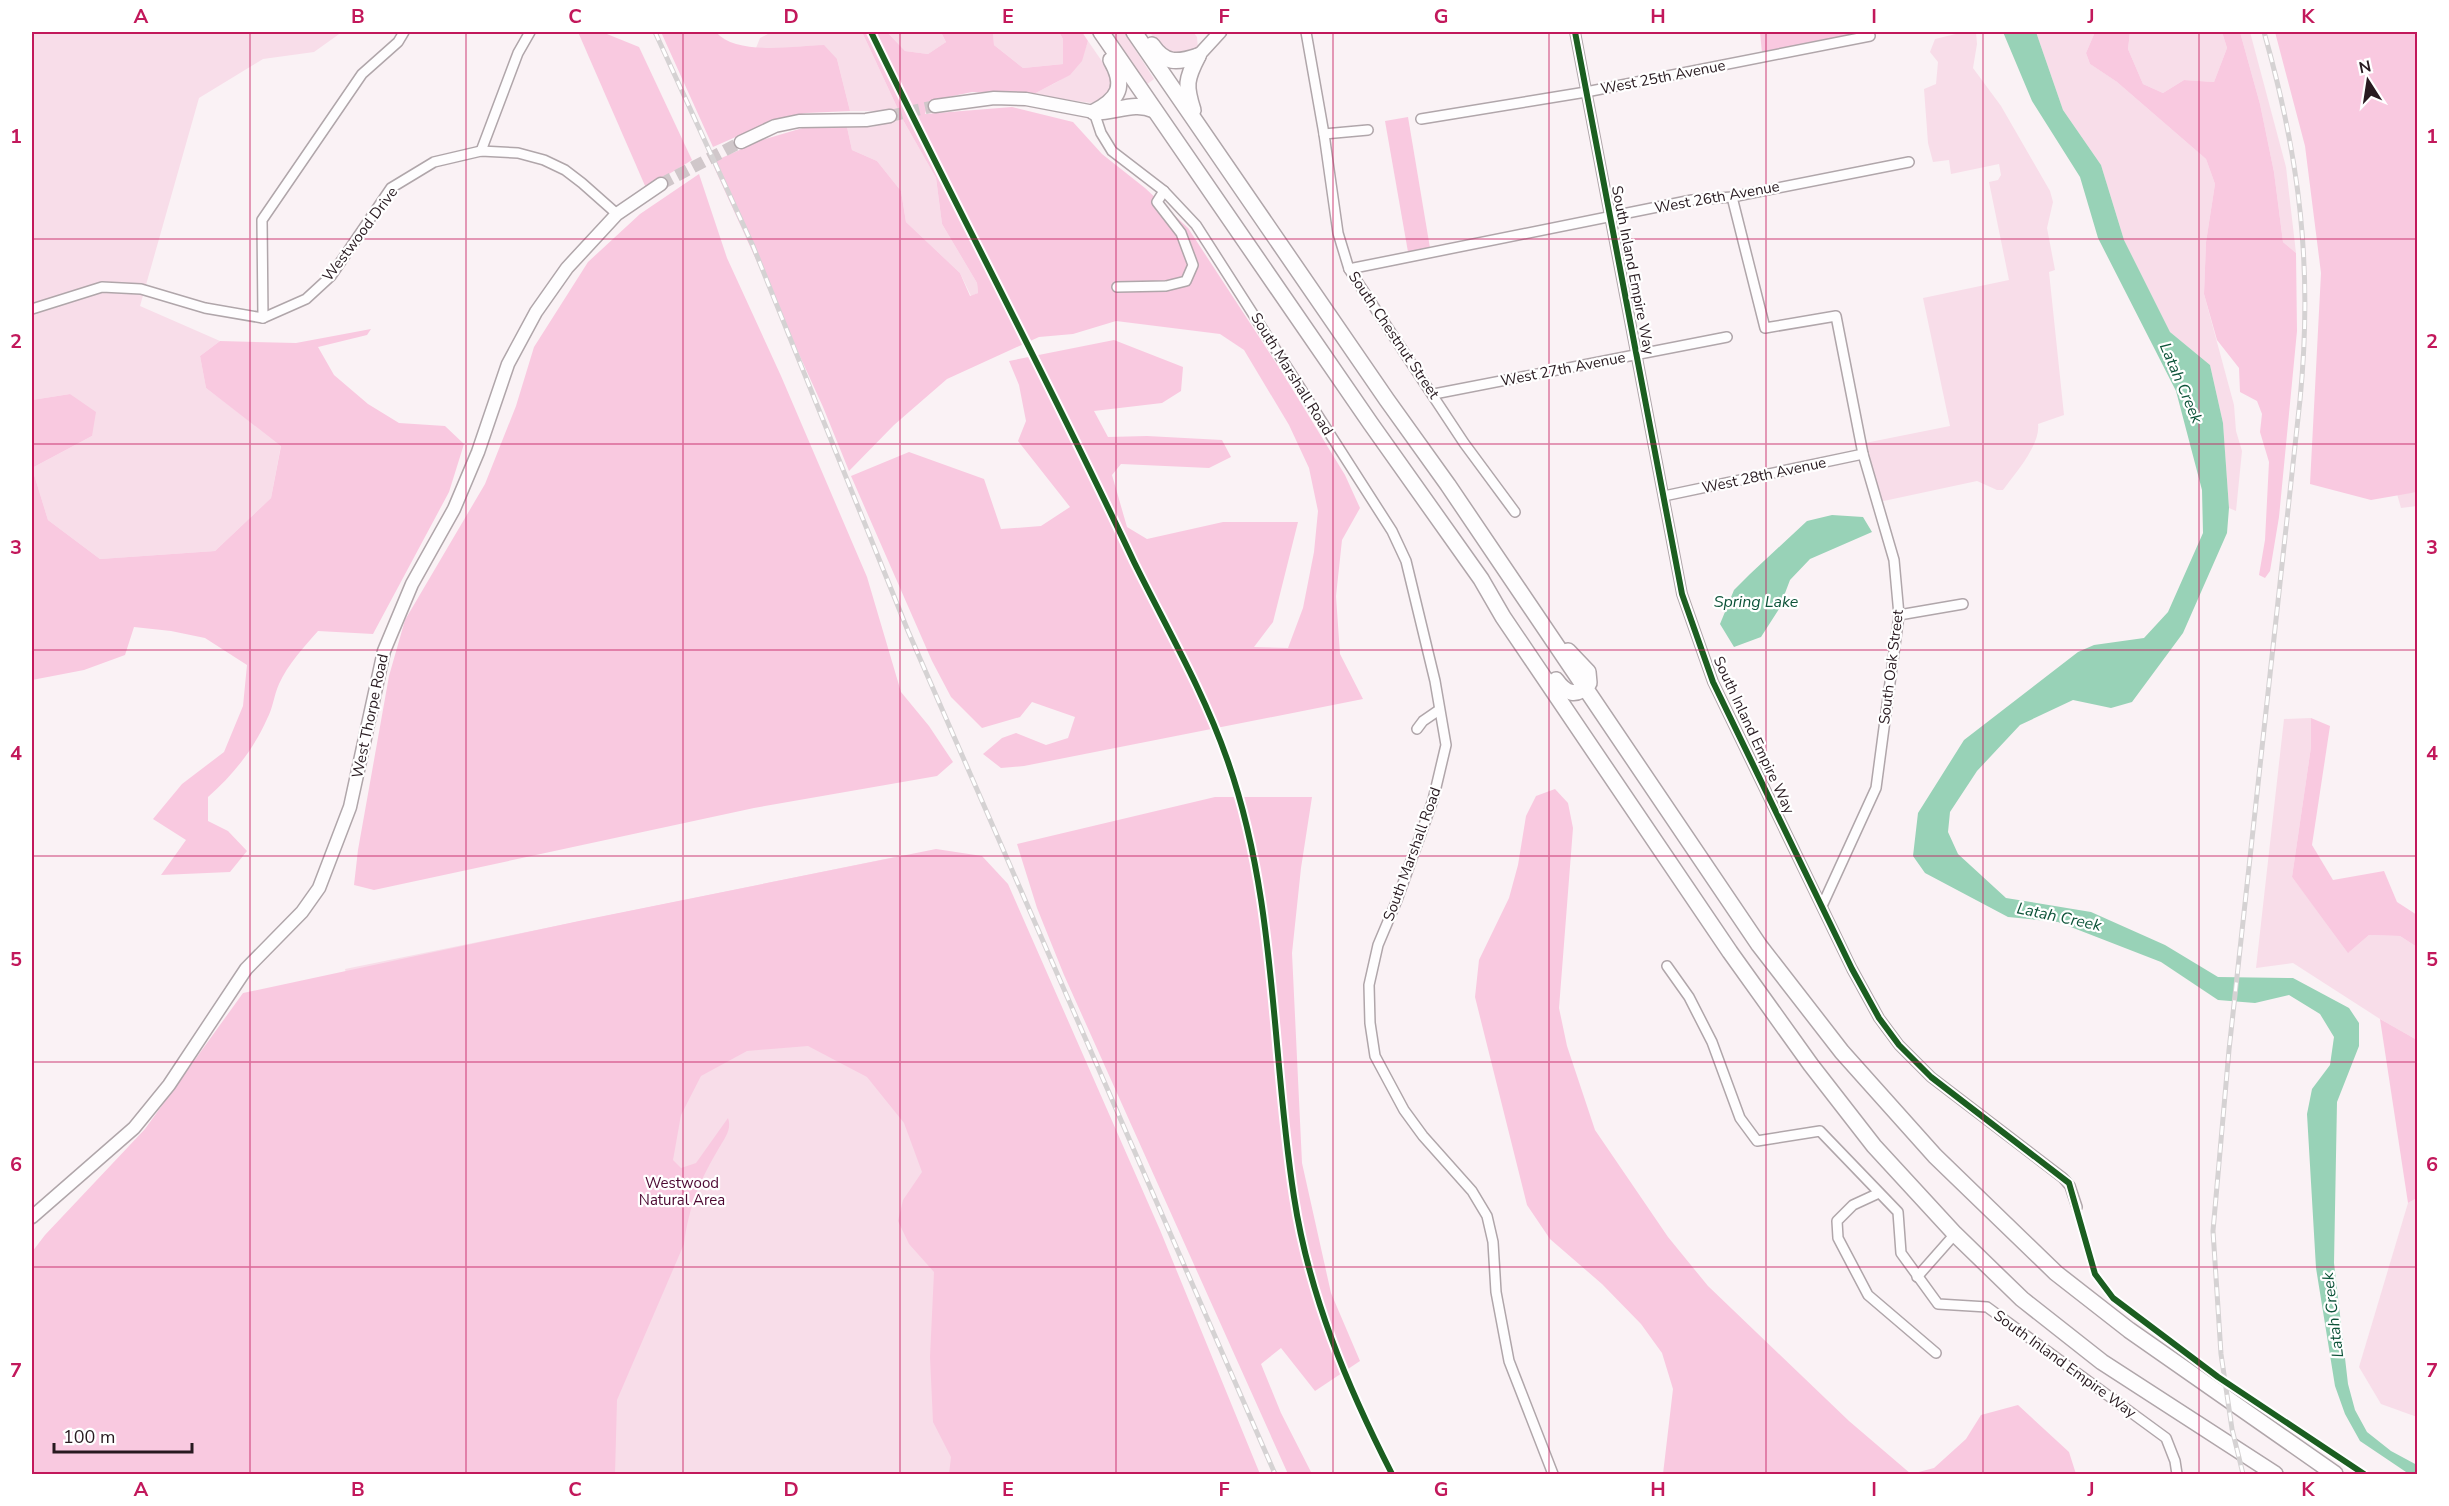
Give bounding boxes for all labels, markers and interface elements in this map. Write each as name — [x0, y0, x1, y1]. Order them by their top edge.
text: A — [134, 3, 149, 30]
text: B — [351, 3, 365, 30]
text: C — [568, 3, 582, 30]
text: D — [783, 3, 799, 30]
text: E — [1002, 3, 1014, 30]
text: F — [1218, 3, 1230, 30]
text: G — [1434, 3, 1448, 30]
text: H — [1650, 3, 1666, 30]
text: I — [1871, 3, 1877, 30]
text: J — [2086, 3, 2095, 30]
text: K — [2301, 3, 2315, 30]
north arrow — [2338, 51, 2398, 111]
street label: West 25th Avenue — [1599, 55, 1727, 99]
text: N — [2357, 55, 2373, 79]
text: 1 — [10, 123, 22, 150]
text: 1 — [2426, 123, 2438, 150]
street label: West 26th Avenue — [1653, 176, 1781, 218]
street label: Westwood Drive — [318, 183, 402, 285]
street label: South Inland Empire Way — [1607, 184, 1659, 356]
street label: South Chestnut Street — [1344, 267, 1445, 403]
street label: South Marshall Road — [1246, 309, 1338, 439]
text: 2 — [10, 328, 22, 355]
text: 2 — [2426, 328, 2438, 355]
water label: Latah Creek — [2154, 339, 2208, 428]
street label: West 27th Avenue — [1499, 347, 1627, 391]
street label: West 28th Avenue — [1700, 452, 1828, 498]
text: 3 — [10, 534, 22, 561]
text: 3 — [2426, 534, 2438, 561]
water label: Spring Lake — [1714, 591, 1799, 613]
street label: South Oak Street — [1874, 608, 1908, 725]
street label: West Thorpe Road — [347, 652, 393, 780]
street label: South Inland Empire Way — [1709, 653, 1799, 817]
text: 4 — [10, 740, 22, 767]
text: 4 — [2426, 740, 2438, 767]
street label: South Marshall Road — [1378, 784, 1446, 924]
water label: Latah Creek — [2015, 897, 2104, 937]
text: 5 — [10, 946, 22, 973]
text: 5 — [2426, 946, 2438, 973]
text: 6 — [10, 1151, 22, 1178]
text: 6 — [2426, 1151, 2438, 1178]
park label: Westwood Natural Area — [639, 1173, 725, 1210]
water label: Latah Creek — [2317, 1270, 2349, 1359]
street label: South Inland Empire Way — [1990, 1305, 2141, 1423]
text: 7 — [10, 1357, 22, 1384]
text: 7 — [2426, 1357, 2438, 1384]
scale bar — [54, 1416, 192, 1454]
text: 100 m — [63, 1425, 115, 1449]
text: A — [134, 1476, 149, 1503]
text: B — [351, 1476, 365, 1503]
text: C — [568, 1476, 582, 1503]
text: D — [783, 1476, 799, 1503]
text: E — [1002, 1476, 1014, 1503]
text: F — [1218, 1476, 1230, 1503]
text: G — [1434, 1476, 1448, 1503]
text: H — [1650, 1476, 1666, 1503]
text: I — [1871, 1476, 1877, 1503]
text: J — [2086, 1476, 2095, 1503]
text: K — [2301, 1476, 2315, 1503]

